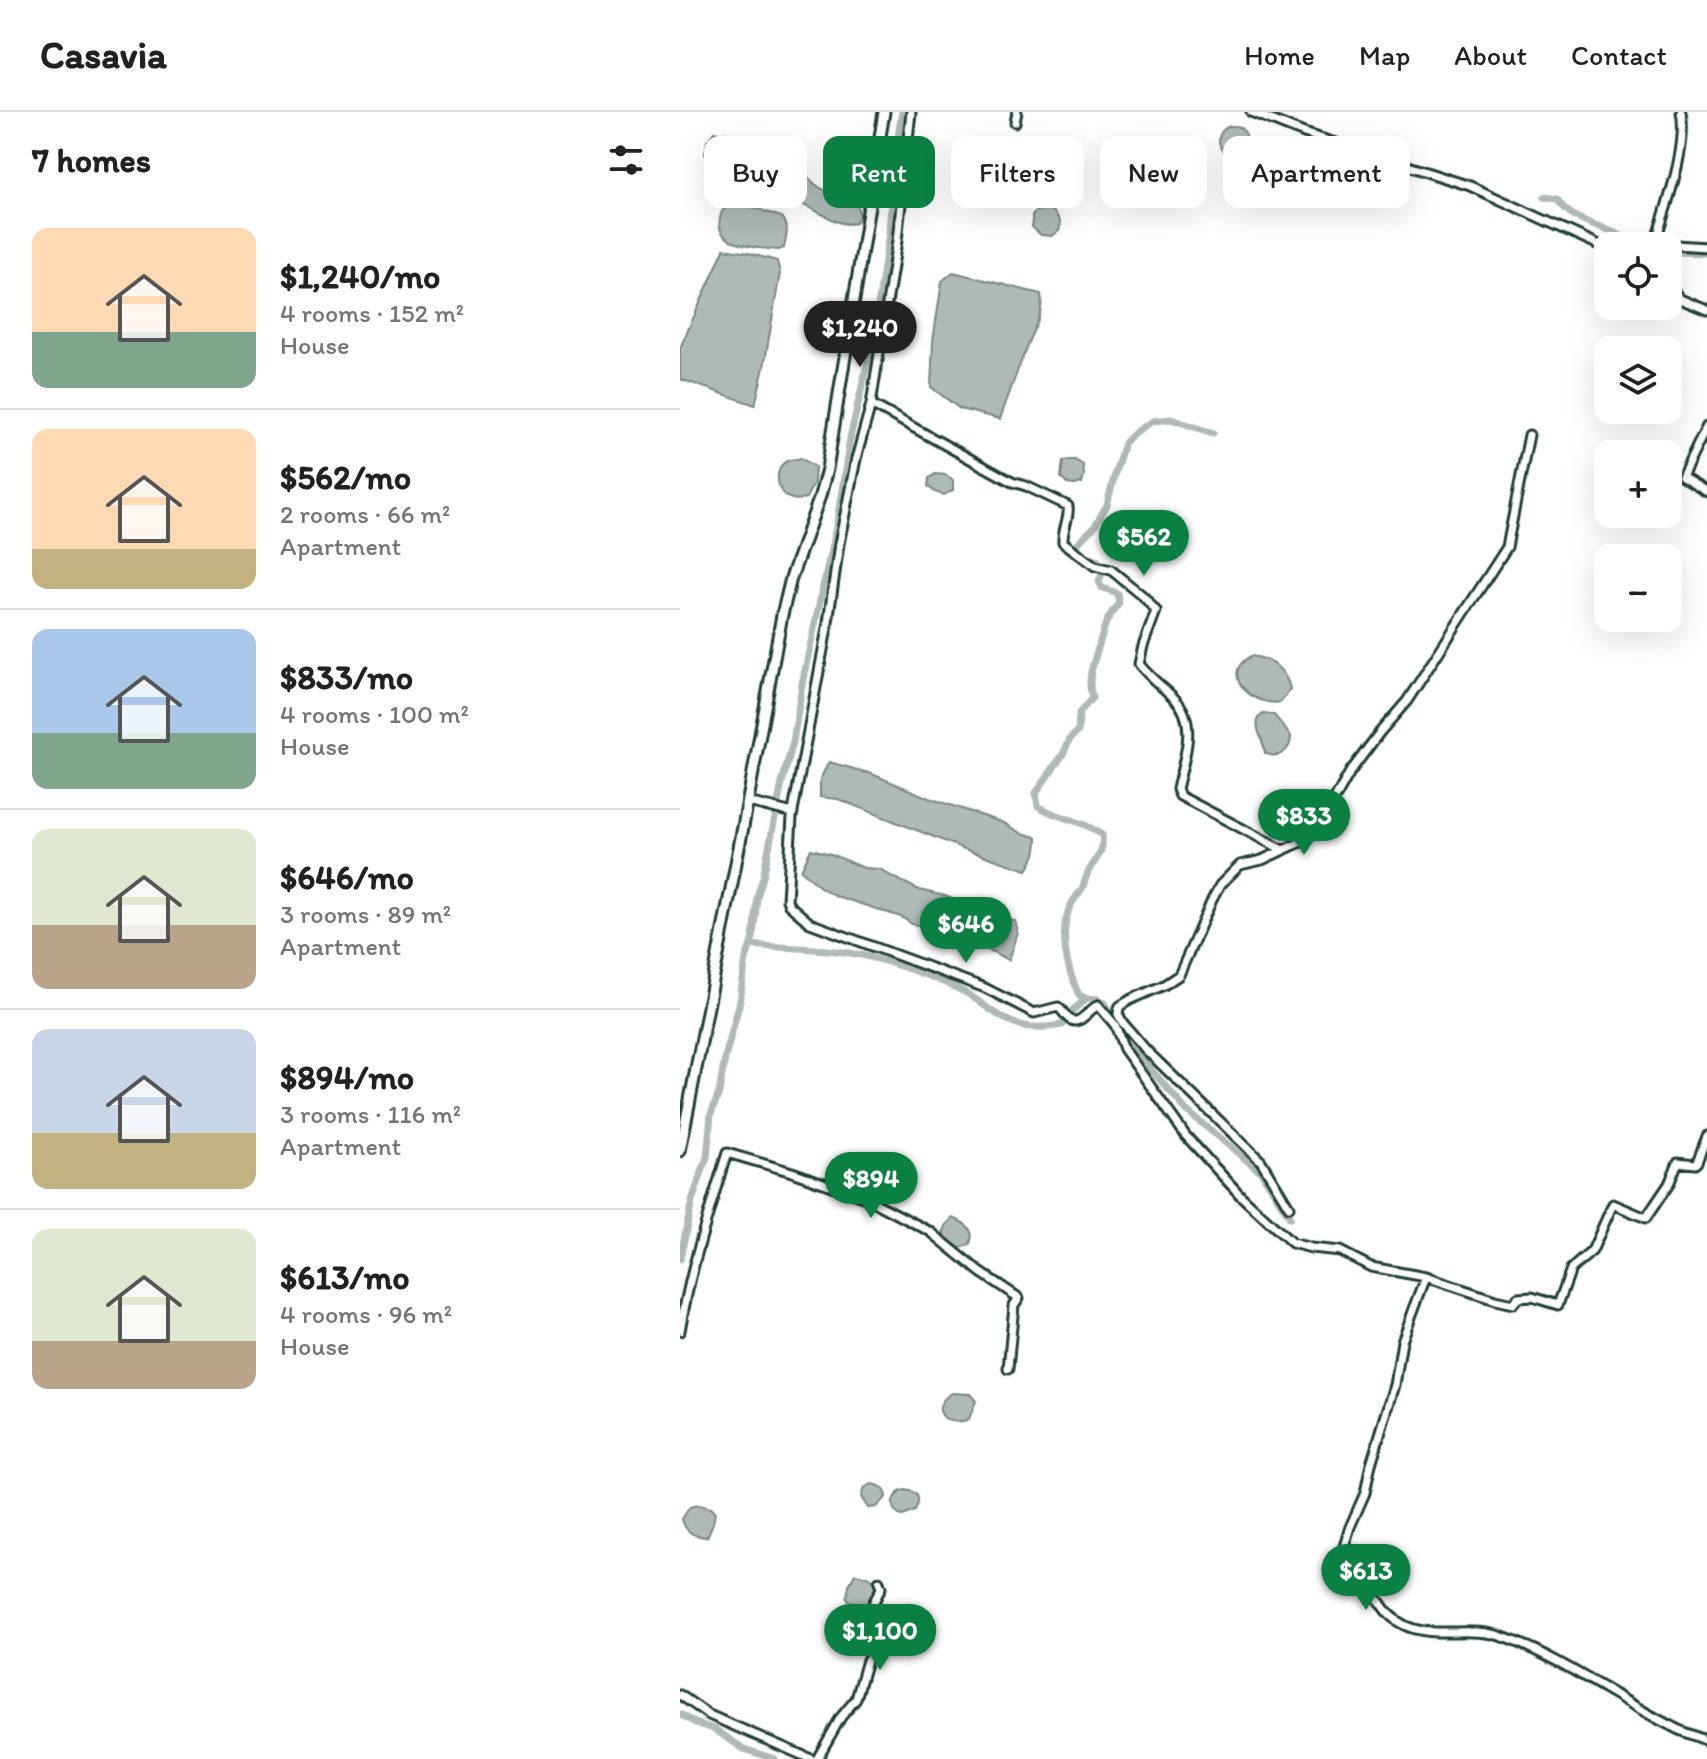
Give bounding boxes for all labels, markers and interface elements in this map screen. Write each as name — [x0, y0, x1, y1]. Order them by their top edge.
text: Casavia — [40, 32, 167, 78]
text: Home — [1244, 38, 1315, 72]
text: Map — [1359, 38, 1410, 72]
text: About — [1454, 38, 1527, 72]
text: Contact — [1571, 38, 1667, 72]
chip: Buy — [704, 136, 807, 208]
chip: Rent — [823, 136, 935, 208]
chip: Filters — [951, 136, 1084, 208]
chip: New — [1100, 136, 1207, 208]
chip: Apartment — [1223, 136, 1410, 208]
icon: filters — [604, 138, 648, 182]
text: 7 homes — [32, 140, 151, 181]
map controls — [1594, 232, 1682, 632]
button: locate — [1594, 232, 1682, 320]
text: $1,240/mo — [280, 256, 440, 297]
icon: home — [96, 260, 192, 356]
text: 4 rooms · 152 m² — [280, 297, 464, 329]
pin: $1,240 — [795, 301, 925, 369]
text: $1,240 — [822, 311, 898, 343]
text: House — [280, 329, 350, 361]
button: layers — [1594, 336, 1682, 424]
button: + — [1594, 440, 1682, 528]
text: $562/mo — [280, 457, 411, 498]
icon: home — [96, 461, 192, 557]
text: 2 rooms · 66 m² — [280, 498, 450, 530]
pin: $562 — [1097, 510, 1191, 578]
text: $562 — [1117, 520, 1171, 552]
text: Apartment — [280, 530, 401, 562]
button: − — [1594, 544, 1682, 632]
text: $833/mo — [280, 657, 413, 698]
icon: home — [96, 661, 192, 757]
text: 4 rooms · 100 m² — [280, 698, 469, 730]
text: House — [280, 730, 350, 762]
pin: $833 — [1257, 789, 1351, 857]
text: $833 — [1276, 799, 1332, 831]
text: $646/mo — [280, 857, 414, 898]
icon: home — [96, 861, 192, 957]
pin: $646 — [919, 897, 1013, 965]
text: 3 rooms · 89 m² — [280, 898, 451, 930]
text: $646 — [938, 907, 994, 939]
text: Apartment — [280, 930, 401, 962]
text: $894/mo — [280, 1057, 414, 1098]
icon: home — [96, 1061, 192, 1157]
text: 3 rooms · 116 m² — [280, 1098, 461, 1130]
text: Apartment — [280, 1130, 401, 1162]
pin: $894 — [824, 1152, 918, 1220]
text: $894 — [843, 1162, 899, 1194]
text: $613/mo — [280, 1257, 410, 1298]
icon: home — [96, 1261, 192, 1357]
text: 4 rooms · 96 m² — [280, 1298, 452, 1330]
text: House — [280, 1330, 350, 1362]
pin: $613 — [1319, 1544, 1413, 1612]
text: $613 — [1339, 1554, 1393, 1586]
pin: $1,100 — [815, 1604, 945, 1672]
text: $1,100 — [842, 1614, 918, 1646]

